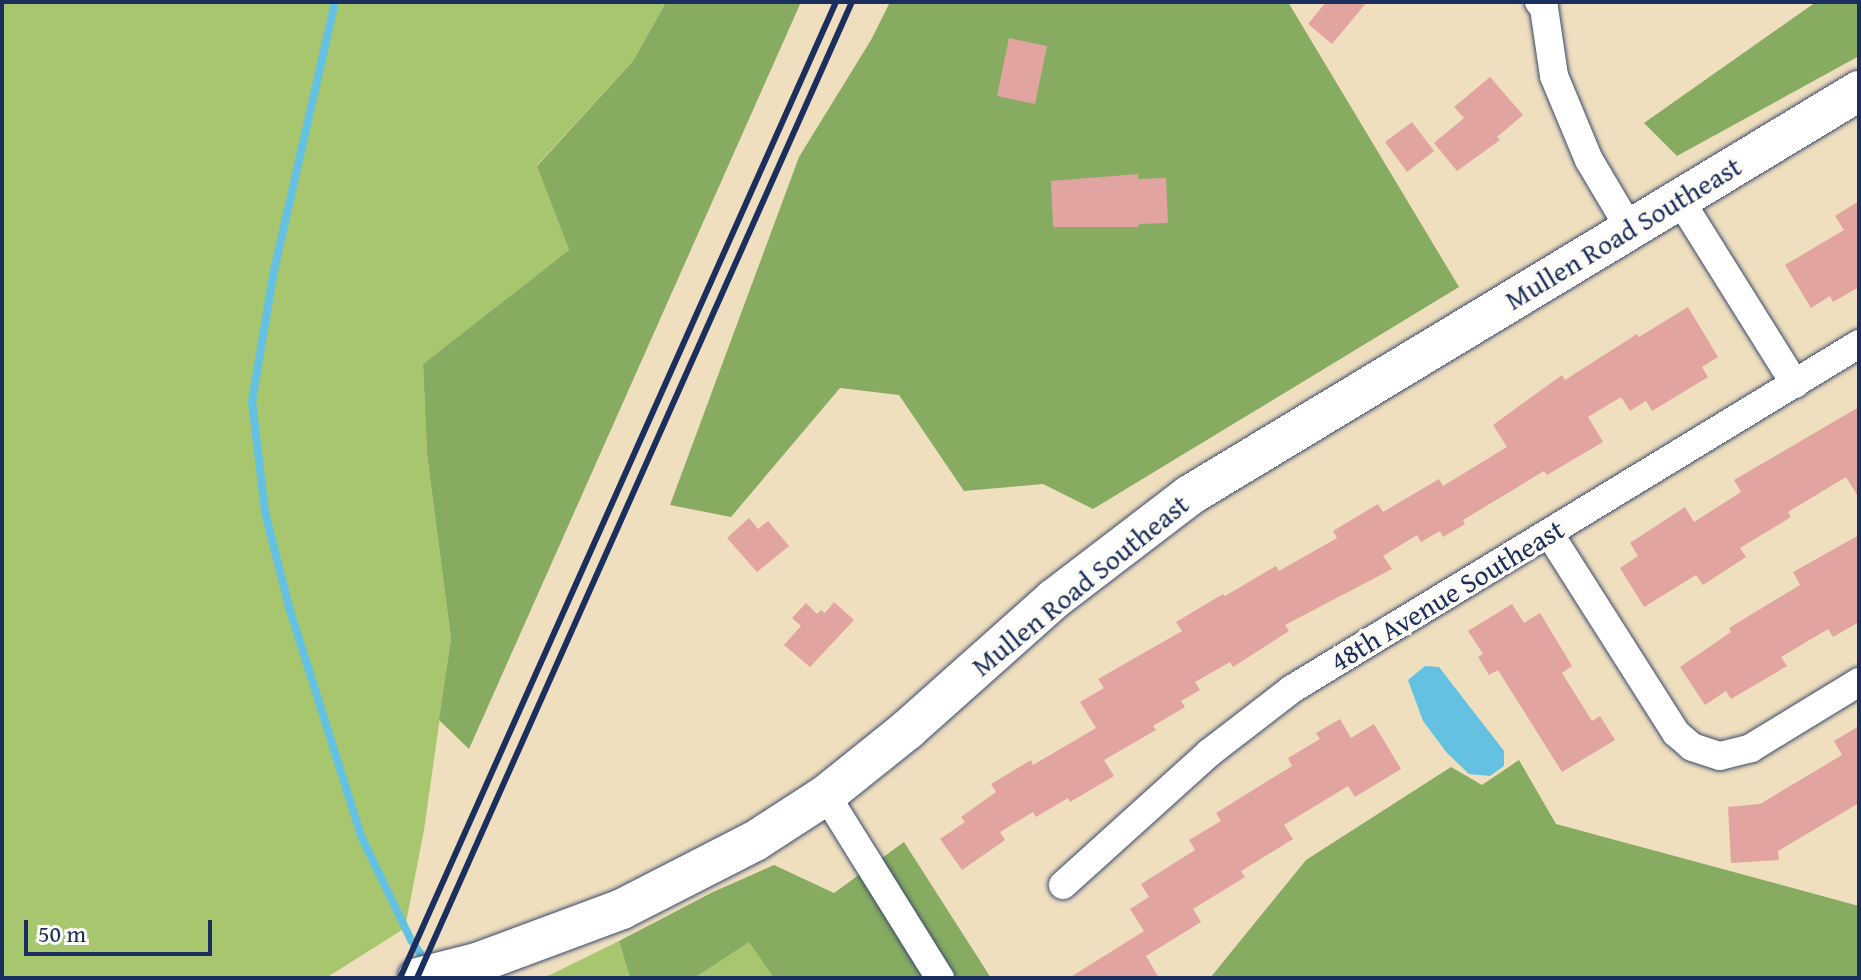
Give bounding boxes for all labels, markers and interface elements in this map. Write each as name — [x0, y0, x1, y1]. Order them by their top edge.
street label: Mullen Road Southeast — [1499, 149, 1747, 317]
street label: Mullen Road Southeast — [965, 487, 1195, 683]
street label: 48th Avenue Southeast — [1324, 512, 1570, 678]
scale bar — [28, 904, 216, 954]
text: 50 m — [38, 916, 86, 951]

